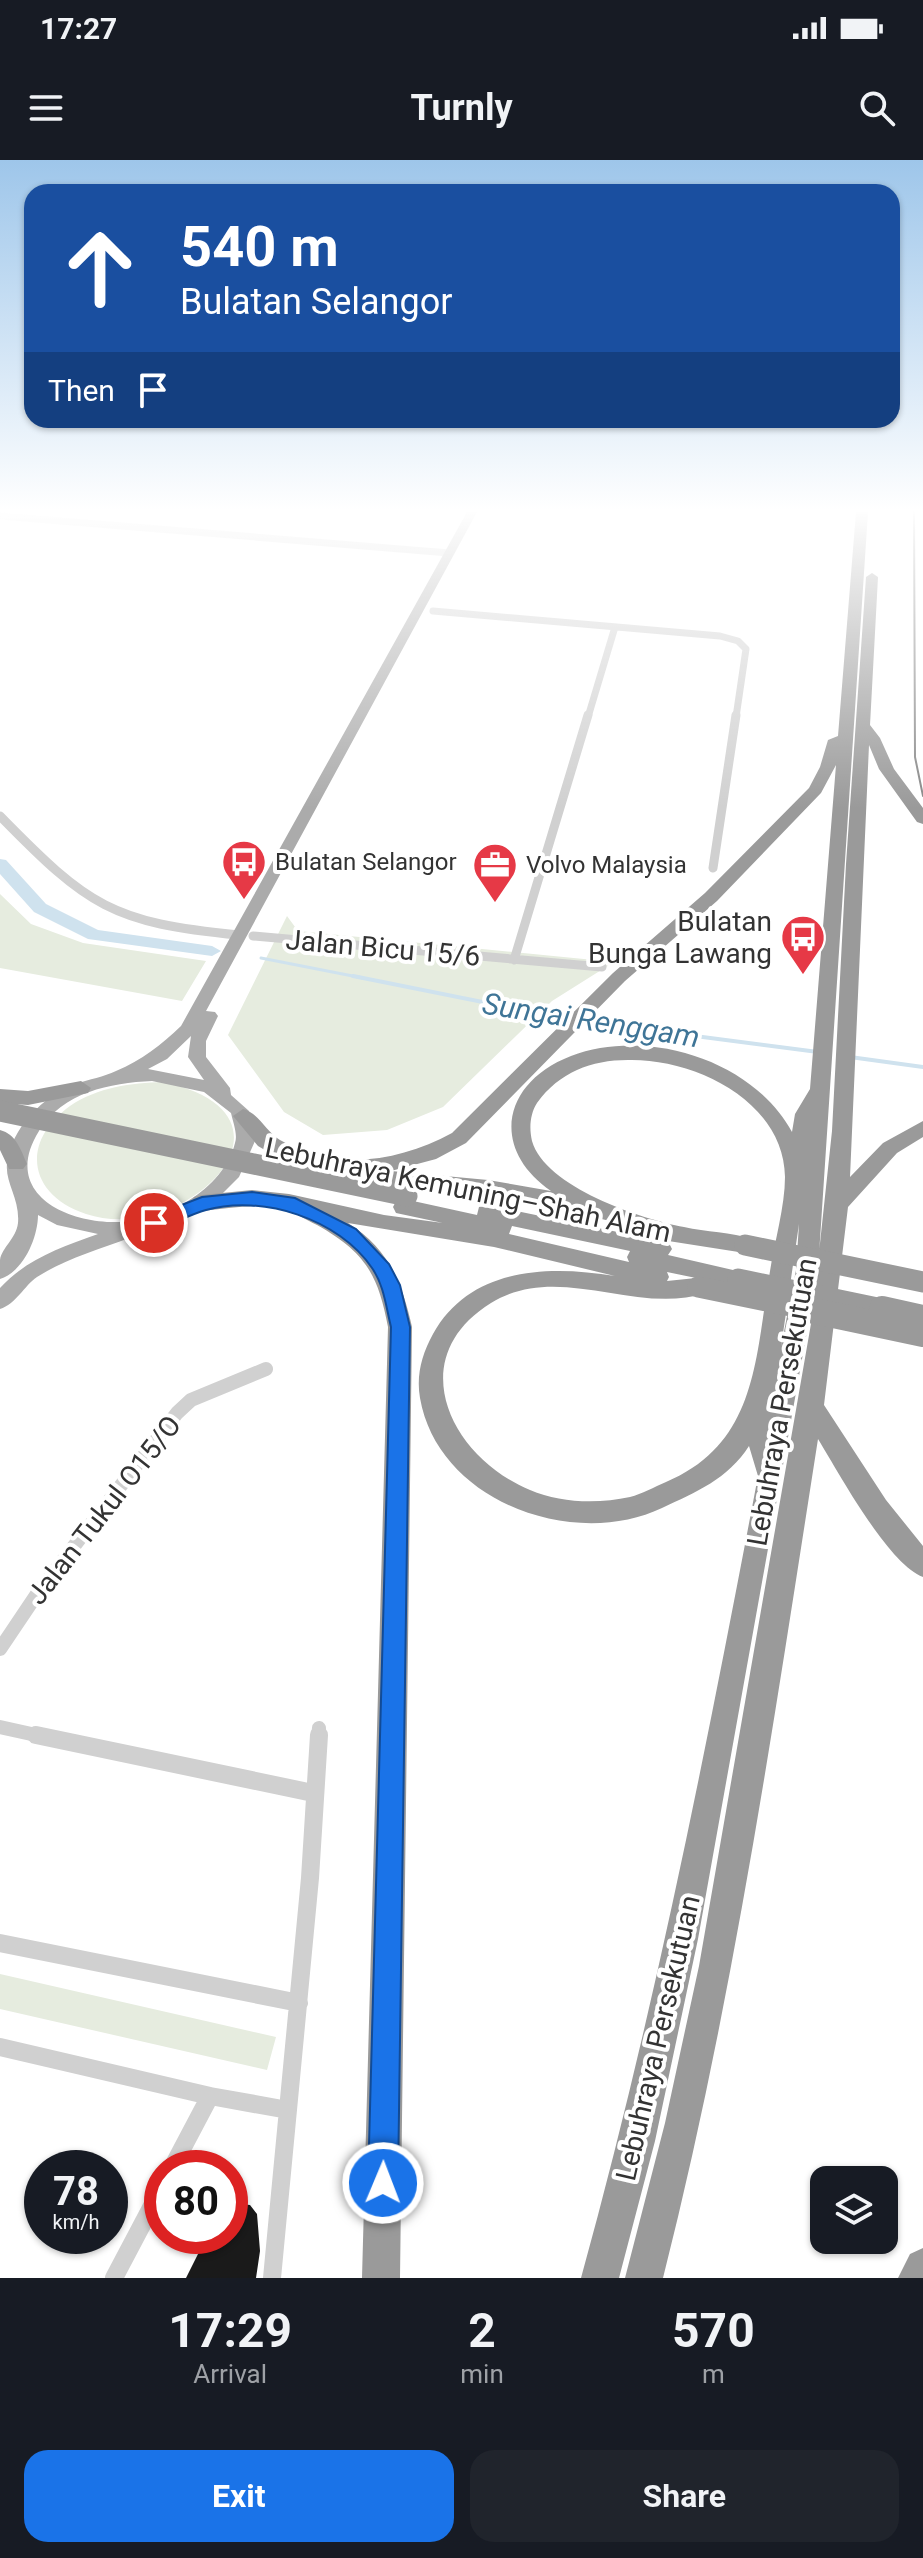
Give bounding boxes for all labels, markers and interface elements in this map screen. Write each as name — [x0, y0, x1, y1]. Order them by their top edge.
text: 17:27 — [40, 11, 117, 46]
icon: menu — [24, 86, 68, 130]
icon: search — [855, 86, 899, 130]
text: Turnly — [410, 87, 513, 129]
text: 540 m — [180, 214, 339, 280]
icon: ahead — [48, 216, 152, 320]
text: Bulatan Selangor — [180, 281, 452, 323]
icon: arrive — [131, 368, 175, 412]
text: Then — [48, 373, 115, 408]
bus stop icon: Bulatan Selangor — [220, 838, 268, 901]
office icon: Volvo Malaysia — [471, 841, 519, 904]
place label: Bulatan Selangor — [275, 848, 457, 876]
place label: Volvo Malaysia — [526, 851, 687, 879]
place label: Bulatan Bunga Lawang — [588, 905, 772, 970]
bus stop icon: Bulatan Bunga Lawang — [779, 913, 827, 976]
street label: Jalan Bicu 15/6 — [284, 923, 482, 973]
water label: Sungai Renggam — [480, 986, 702, 1054]
street label: Lebuhraya Kemuning–Shah Alam — [262, 1131, 674, 1249]
pin — [120, 1189, 188, 1257]
icon: arrive — [132, 1201, 176, 1245]
street label: Lebuhraya Persekutuan — [740, 1255, 824, 1549]
street label: Jalan Tukul O15/O — [20, 1409, 188, 1611]
street label: Lebuhraya Persekutuan — [609, 1892, 707, 2184]
position arrow — [341, 2141, 425, 2225]
speed limit sign: 80 — [144, 2150, 248, 2254]
map controls — [810, 2166, 898, 2254]
button: layers — [810, 2166, 898, 2254]
text: 78 — [53, 2168, 99, 2215]
text: km/h — [53, 2210, 99, 2234]
text: 17:29 — [168, 2302, 292, 2359]
text: 2 — [468, 2302, 496, 2359]
text: 570 — [672, 2302, 755, 2359]
text: Arrival — [193, 2359, 267, 2389]
text: min — [460, 2359, 504, 2389]
text: m — [702, 2359, 725, 2389]
button: Exit — [24, 2450, 454, 2542]
button: Share — [470, 2450, 899, 2542]

